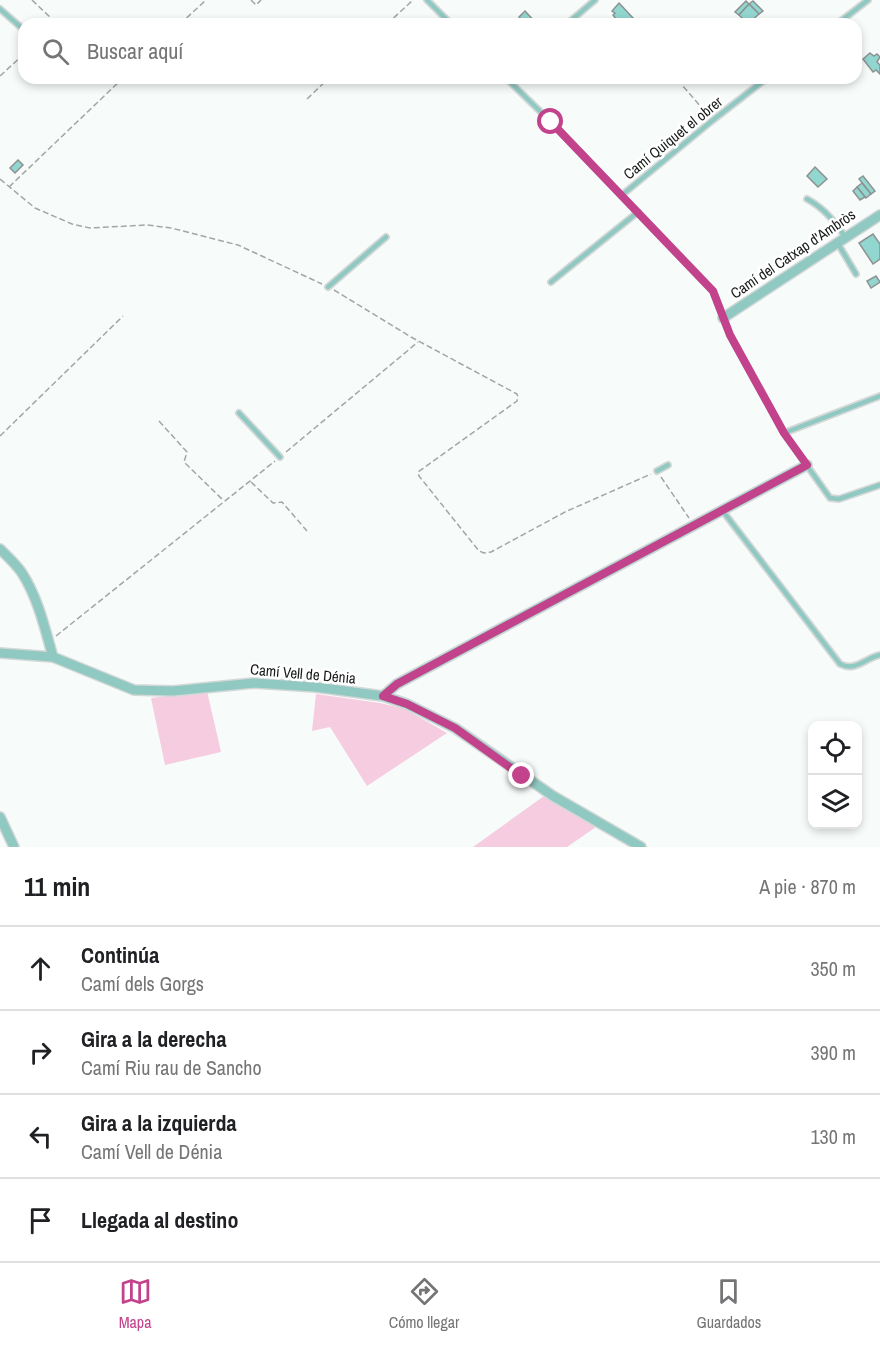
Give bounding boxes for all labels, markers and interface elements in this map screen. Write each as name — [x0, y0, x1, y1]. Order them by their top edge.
search box — [18, 18, 862, 84]
icon: search — [39, 35, 72, 68]
text: Buscar aquí — [87, 36, 183, 66]
street label: Camí Quiquet el obrer — [619, 91, 727, 184]
route start — [537, 108, 563, 134]
street label: Camí del Catxap d'Ambròs — [726, 204, 859, 303]
street label: Camí Vell de Dénia — [249, 658, 357, 689]
map controls — [808, 721, 862, 829]
button: locate — [808, 721, 862, 775]
route end — [508, 762, 534, 788]
button: layers — [808, 775, 862, 829]
text: 11 min — [24, 869, 90, 904]
text: A pie · 870 m — [759, 873, 856, 900]
text: Continúa — [81, 940, 159, 970]
icon: ahead — [24, 952, 57, 985]
text: 350 m — [810, 955, 856, 982]
text: Camí dels Gorgs — [81, 970, 204, 997]
text: Gira a la derecha — [81, 1024, 226, 1054]
icon: right — [24, 1036, 57, 1069]
text: 390 m — [810, 1039, 856, 1066]
text: Camí Riu rau de Sancho — [81, 1054, 262, 1081]
text: Gira a la izquierda — [81, 1108, 236, 1138]
icon: left — [24, 1120, 57, 1153]
text: 130 m — [810, 1123, 856, 1150]
text: Camí Vell de Dénia — [81, 1138, 222, 1165]
icon: arrive — [24, 1204, 57, 1237]
text: Llegada al destino — [81, 1205, 238, 1235]
tab: Mapa — [119, 1275, 152, 1333]
tab: Cómo llegar — [389, 1275, 459, 1333]
tab: Guardados — [697, 1275, 761, 1333]

